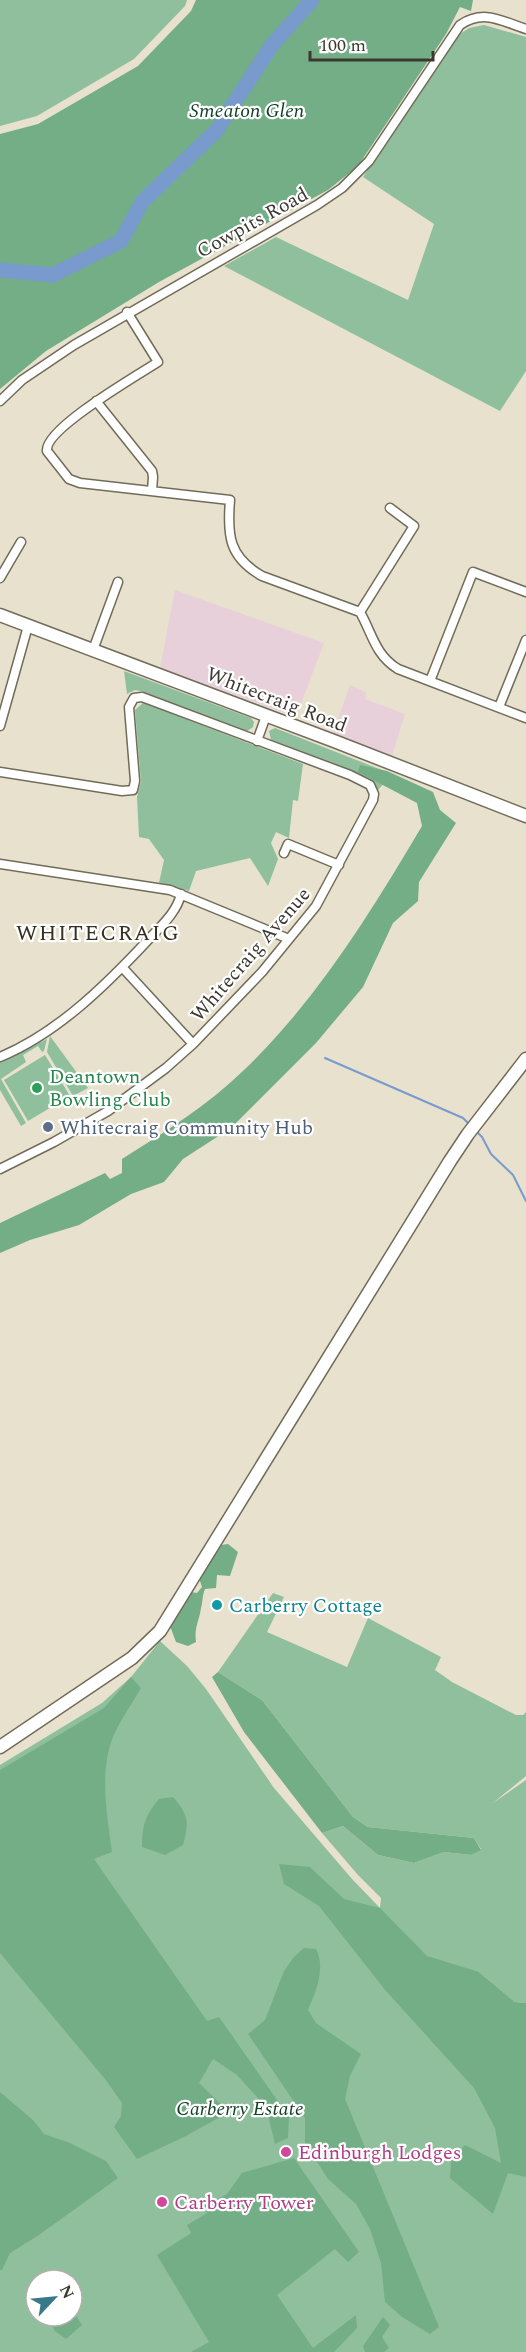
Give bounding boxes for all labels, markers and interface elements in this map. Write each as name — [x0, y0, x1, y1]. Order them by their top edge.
scale bar — [310, 24, 433, 62]
text: 100 m — [319, 32, 366, 59]
park label: Smeaton Glen — [190, 96, 305, 126]
street label: Cowpits Road — [191, 180, 314, 266]
street label: Whitecraig Road — [202, 659, 352, 741]
street label: Whitecraig Avenue — [184, 881, 318, 1029]
district label: WHITECRAIG — [16, 917, 180, 950]
place label: Deantown Bowling Club — [49, 1062, 171, 1115]
marker: Deantown Bowling Club — [30, 1081, 44, 1095]
place label: Whitecraig Community Hub — [60, 1113, 313, 1143]
marker: Whitecraig Community Hub — [41, 1120, 55, 1134]
place label: Carberry Cottage — [229, 1591, 382, 1621]
marker: Carberry Cottage — [210, 1598, 224, 1612]
park label: Carberry Estate — [176, 2094, 304, 2124]
place label: Edinburgh Lodges — [298, 2138, 461, 2168]
marker: Edinburgh Lodges — [279, 2145, 293, 2159]
place label: Carberry Tower — [174, 2188, 314, 2218]
marker: Carberry Tower — [155, 2195, 169, 2209]
north arrow — [24, 2268, 84, 2328]
text: N — [53, 2281, 80, 2303]

